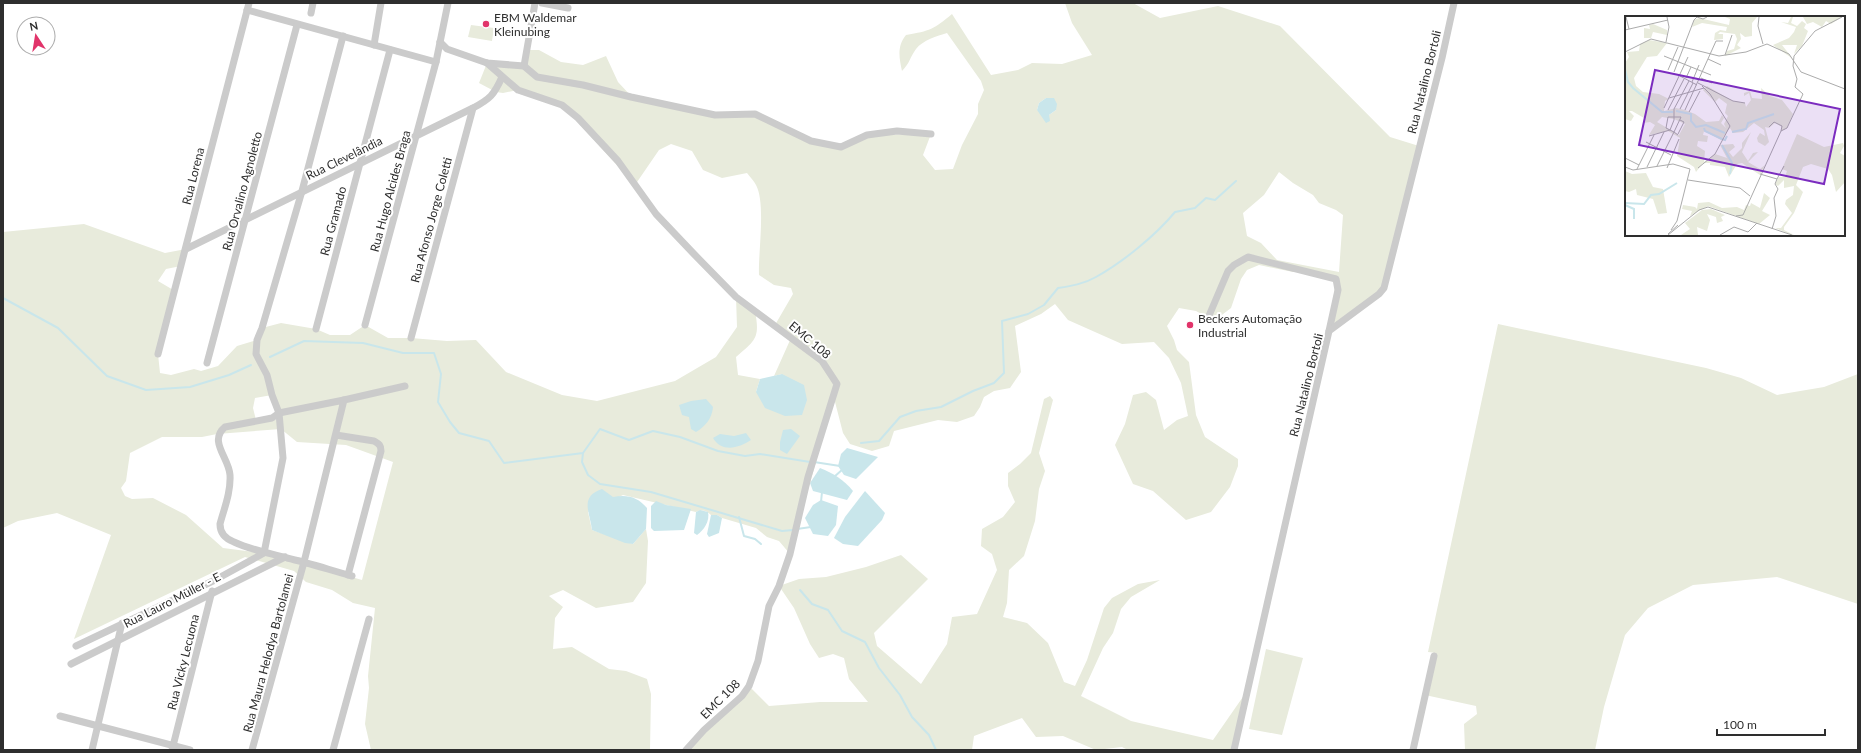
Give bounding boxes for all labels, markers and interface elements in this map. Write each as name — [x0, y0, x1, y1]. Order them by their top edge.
place label: EBM Waldemar Kleinubing — [494, 10, 577, 39]
north arrow — [16, 16, 56, 56]
inset map — [1625, 16, 1845, 236]
text: N — [28, 18, 39, 33]
marker: EBM Waldemar Kleinubing — [481, 19, 491, 29]
street label: Rua Natalino Bortoli — [1404, 29, 1444, 135]
street label: Rua Hugo Alcides Braga — [367, 129, 413, 253]
street label: Rua Orvalino Agnoletto — [219, 130, 265, 252]
street label: Rua Clevelândia — [303, 133, 385, 183]
street label: Rua Lorena — [179, 146, 207, 206]
street label: Rua Afonso Jorge Coletti — [407, 156, 455, 284]
street label: Rua Gramado — [317, 184, 350, 257]
place label: Beckers Automação Industrial — [1198, 311, 1302, 340]
street label: EMC 108 — [786, 318, 834, 362]
marker: Beckers Automação Industrial — [1185, 320, 1195, 330]
street label: Rua Natalino Bortoli — [1286, 332, 1326, 438]
street label: Rua Lauro Müller - E — [121, 569, 223, 631]
street label: Rua Maura Helodya Bartolamei — [240, 572, 296, 734]
street label: Rua Vicky Lecuona — [164, 612, 202, 712]
street label: EMC 108 — [697, 676, 743, 722]
scale bar — [1717, 711, 1825, 737]
text: 100 m — [1723, 717, 1757, 732]

